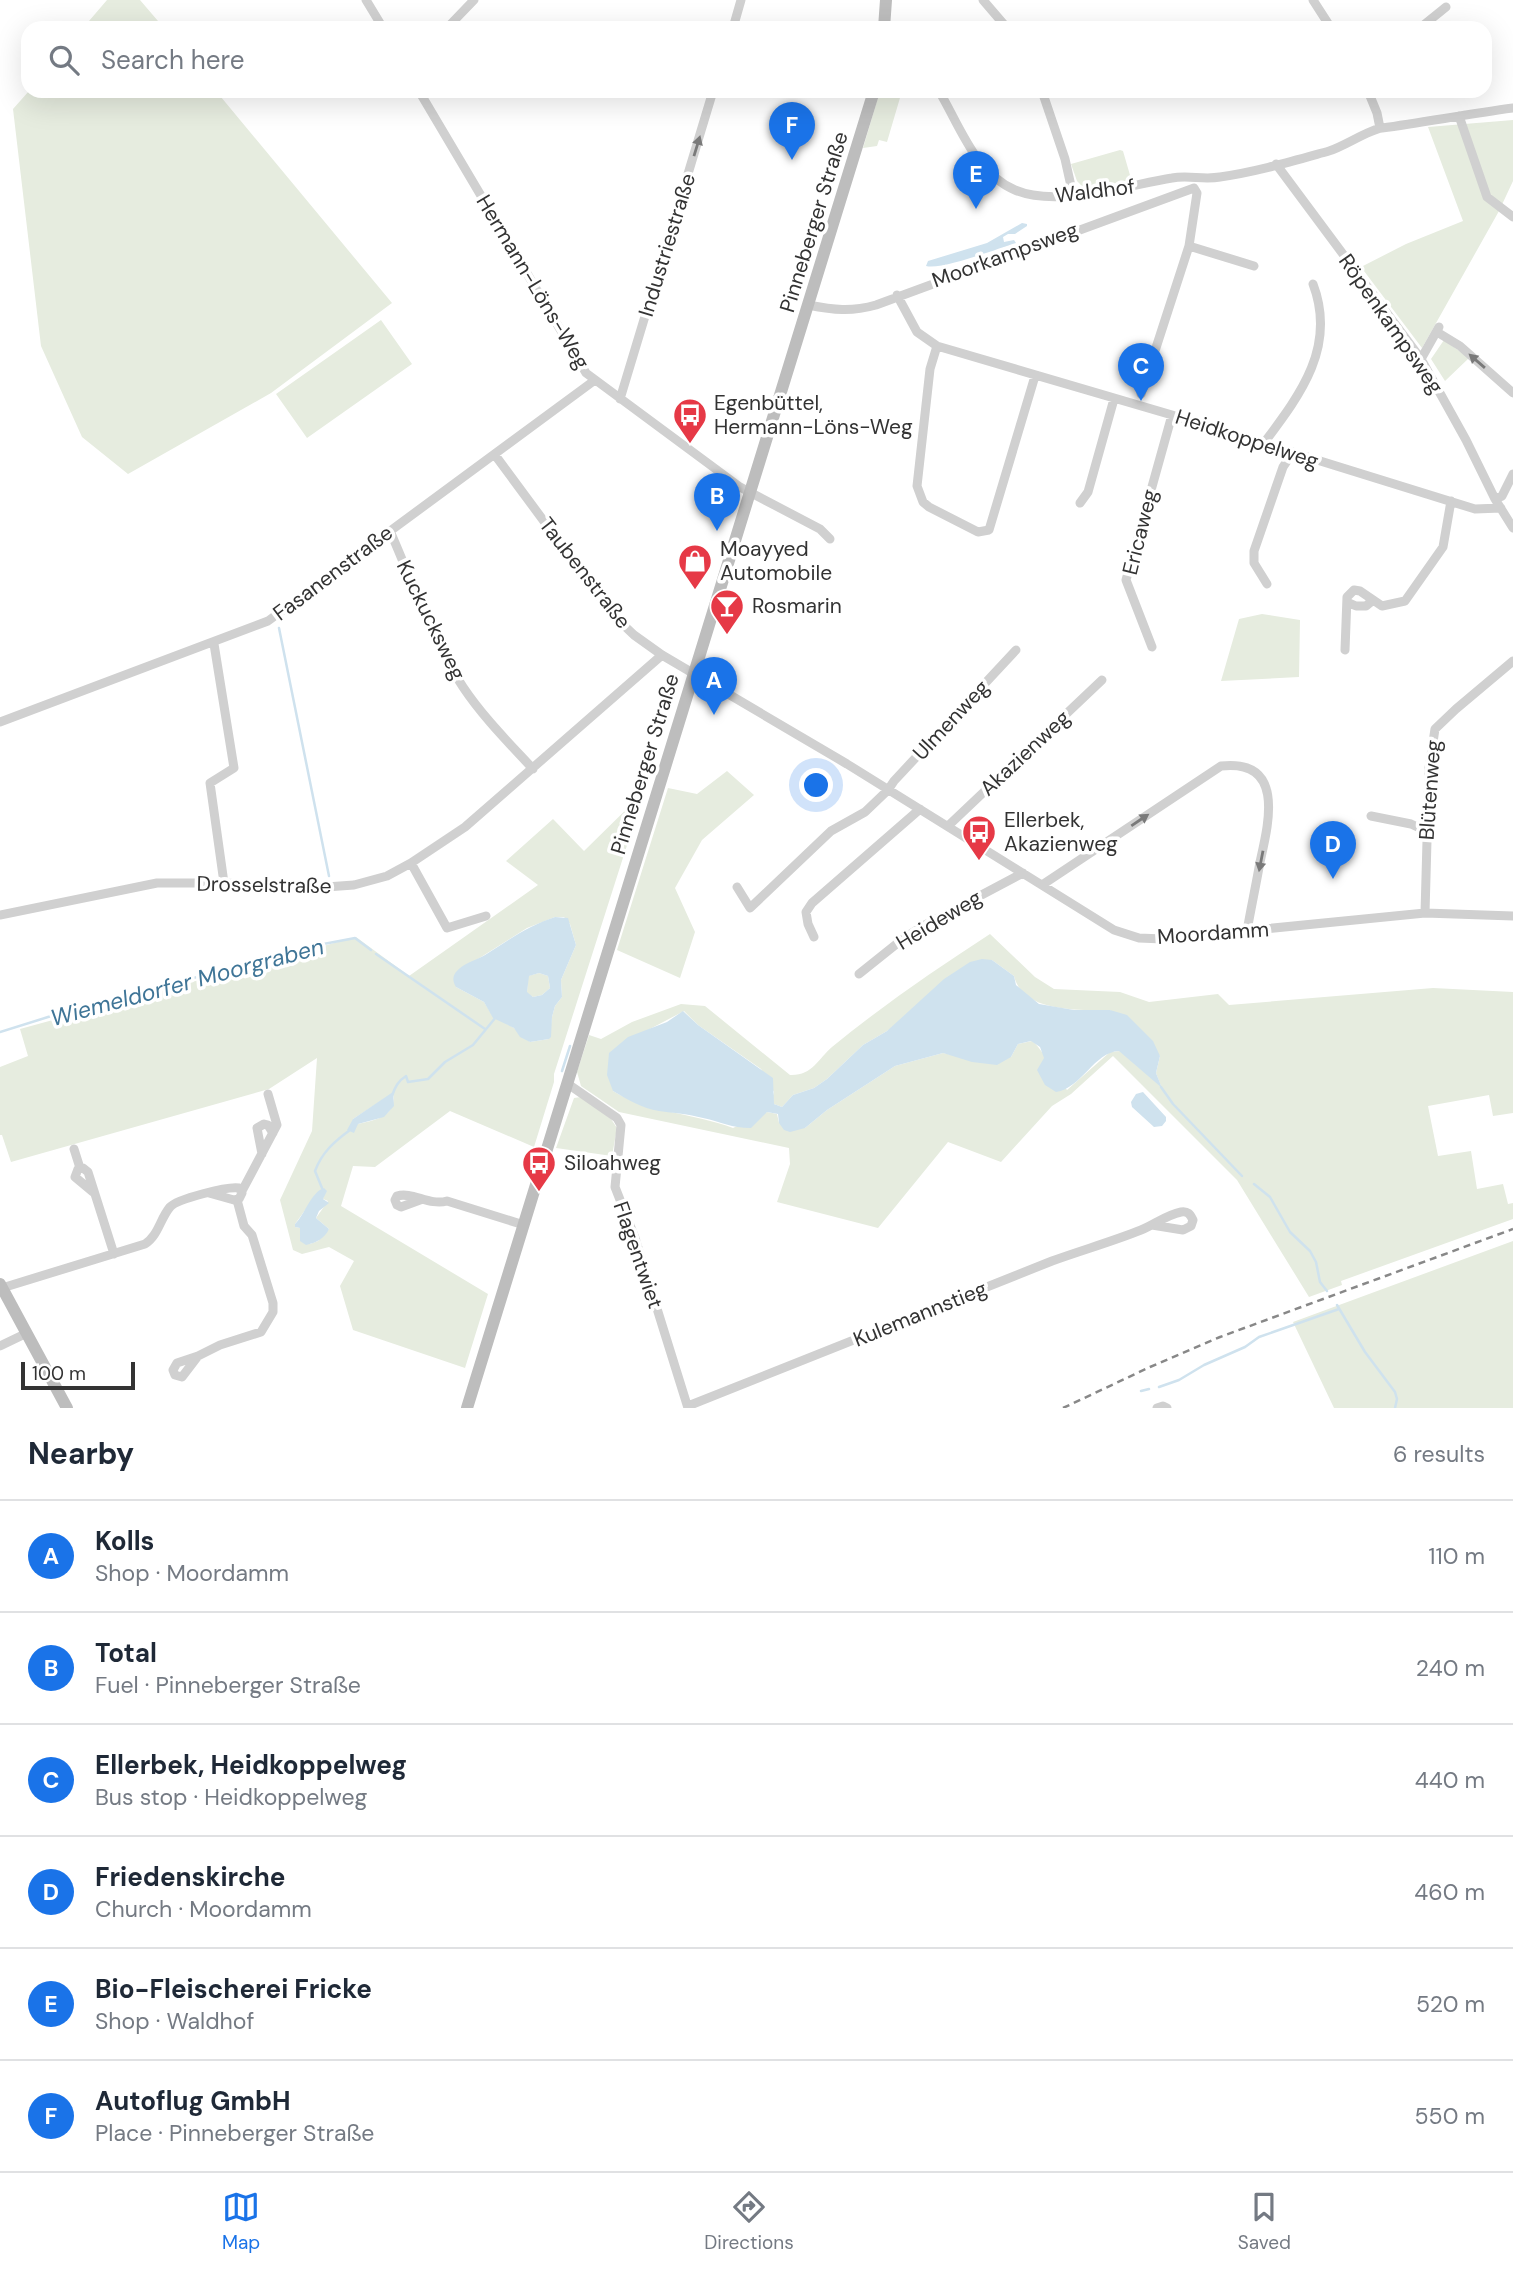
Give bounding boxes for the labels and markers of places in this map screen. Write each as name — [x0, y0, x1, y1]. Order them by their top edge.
pin: F — [769, 102, 815, 160]
pin: E — [953, 151, 999, 209]
pin: C — [1118, 343, 1164, 401]
place label: Egenbüttel, Hermann-Löns-Weg — [714, 389, 913, 441]
bus stop icon: Egenbüttel, Hermann-Löns-Weg — [671, 396, 709, 445]
pin: B — [694, 473, 740, 531]
place label: Moayyed Automobile — [720, 535, 832, 587]
shop icon: Moayyed Automobile — [676, 542, 714, 591]
bar icon: Rosmarin — [708, 587, 746, 636]
place label: Rosmarin — [752, 592, 842, 620]
pin: A — [691, 657, 737, 715]
place label: Ellerbek, Akazienweg — [1004, 806, 1118, 858]
bus stop icon: Ellerbek, Akazienweg — [960, 813, 998, 862]
pin: D — [1310, 821, 1356, 879]
bus stop icon: Siloahweg — [520, 1144, 558, 1193]
place label: Siloahweg — [564, 1149, 661, 1177]

